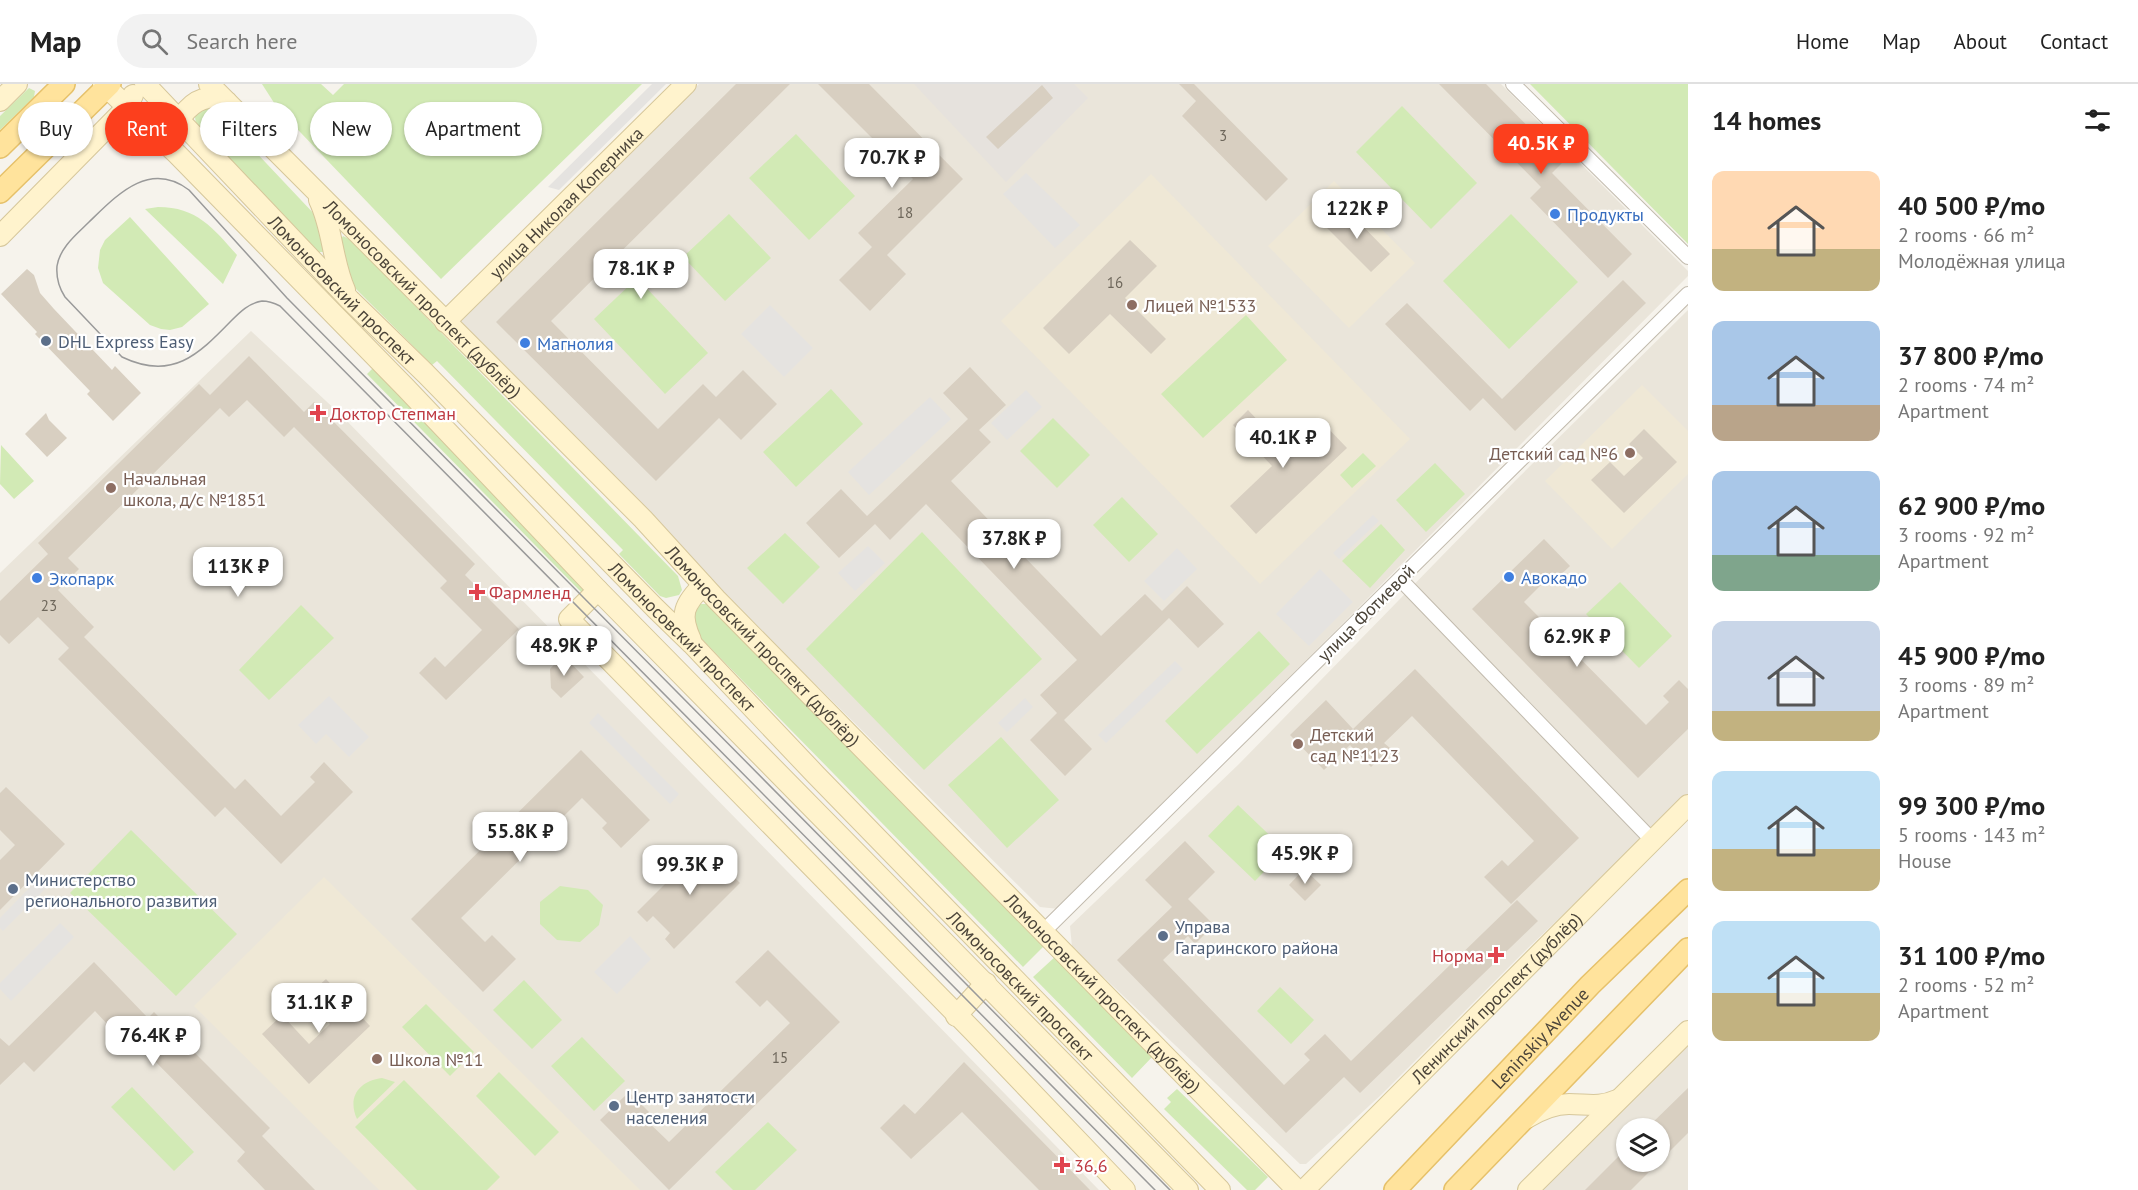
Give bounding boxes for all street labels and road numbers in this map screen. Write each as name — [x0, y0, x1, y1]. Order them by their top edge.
street label: улица Николая Коперника — [484, 122, 648, 283]
street label: Ломоносовский проспект (дублёр) — [319, 194, 527, 403]
street label: Ломоносовский проспект — [263, 209, 421, 370]
street label: Ломоносовский проспект (дублёр) — [660, 539, 866, 751]
street label: Ломоносовский проспект — [604, 556, 762, 717]
street label: улица Фотиевой — [1312, 559, 1420, 667]
street label: Ломоносовский проспект (дублёр) — [999, 887, 1206, 1097]
street label: Ломоносовский проспект — [942, 905, 1100, 1066]
street label: Ленинский проспект (дублёр) — [1405, 907, 1586, 1089]
street label: Leninskiy Avenue — [1486, 982, 1593, 1093]

